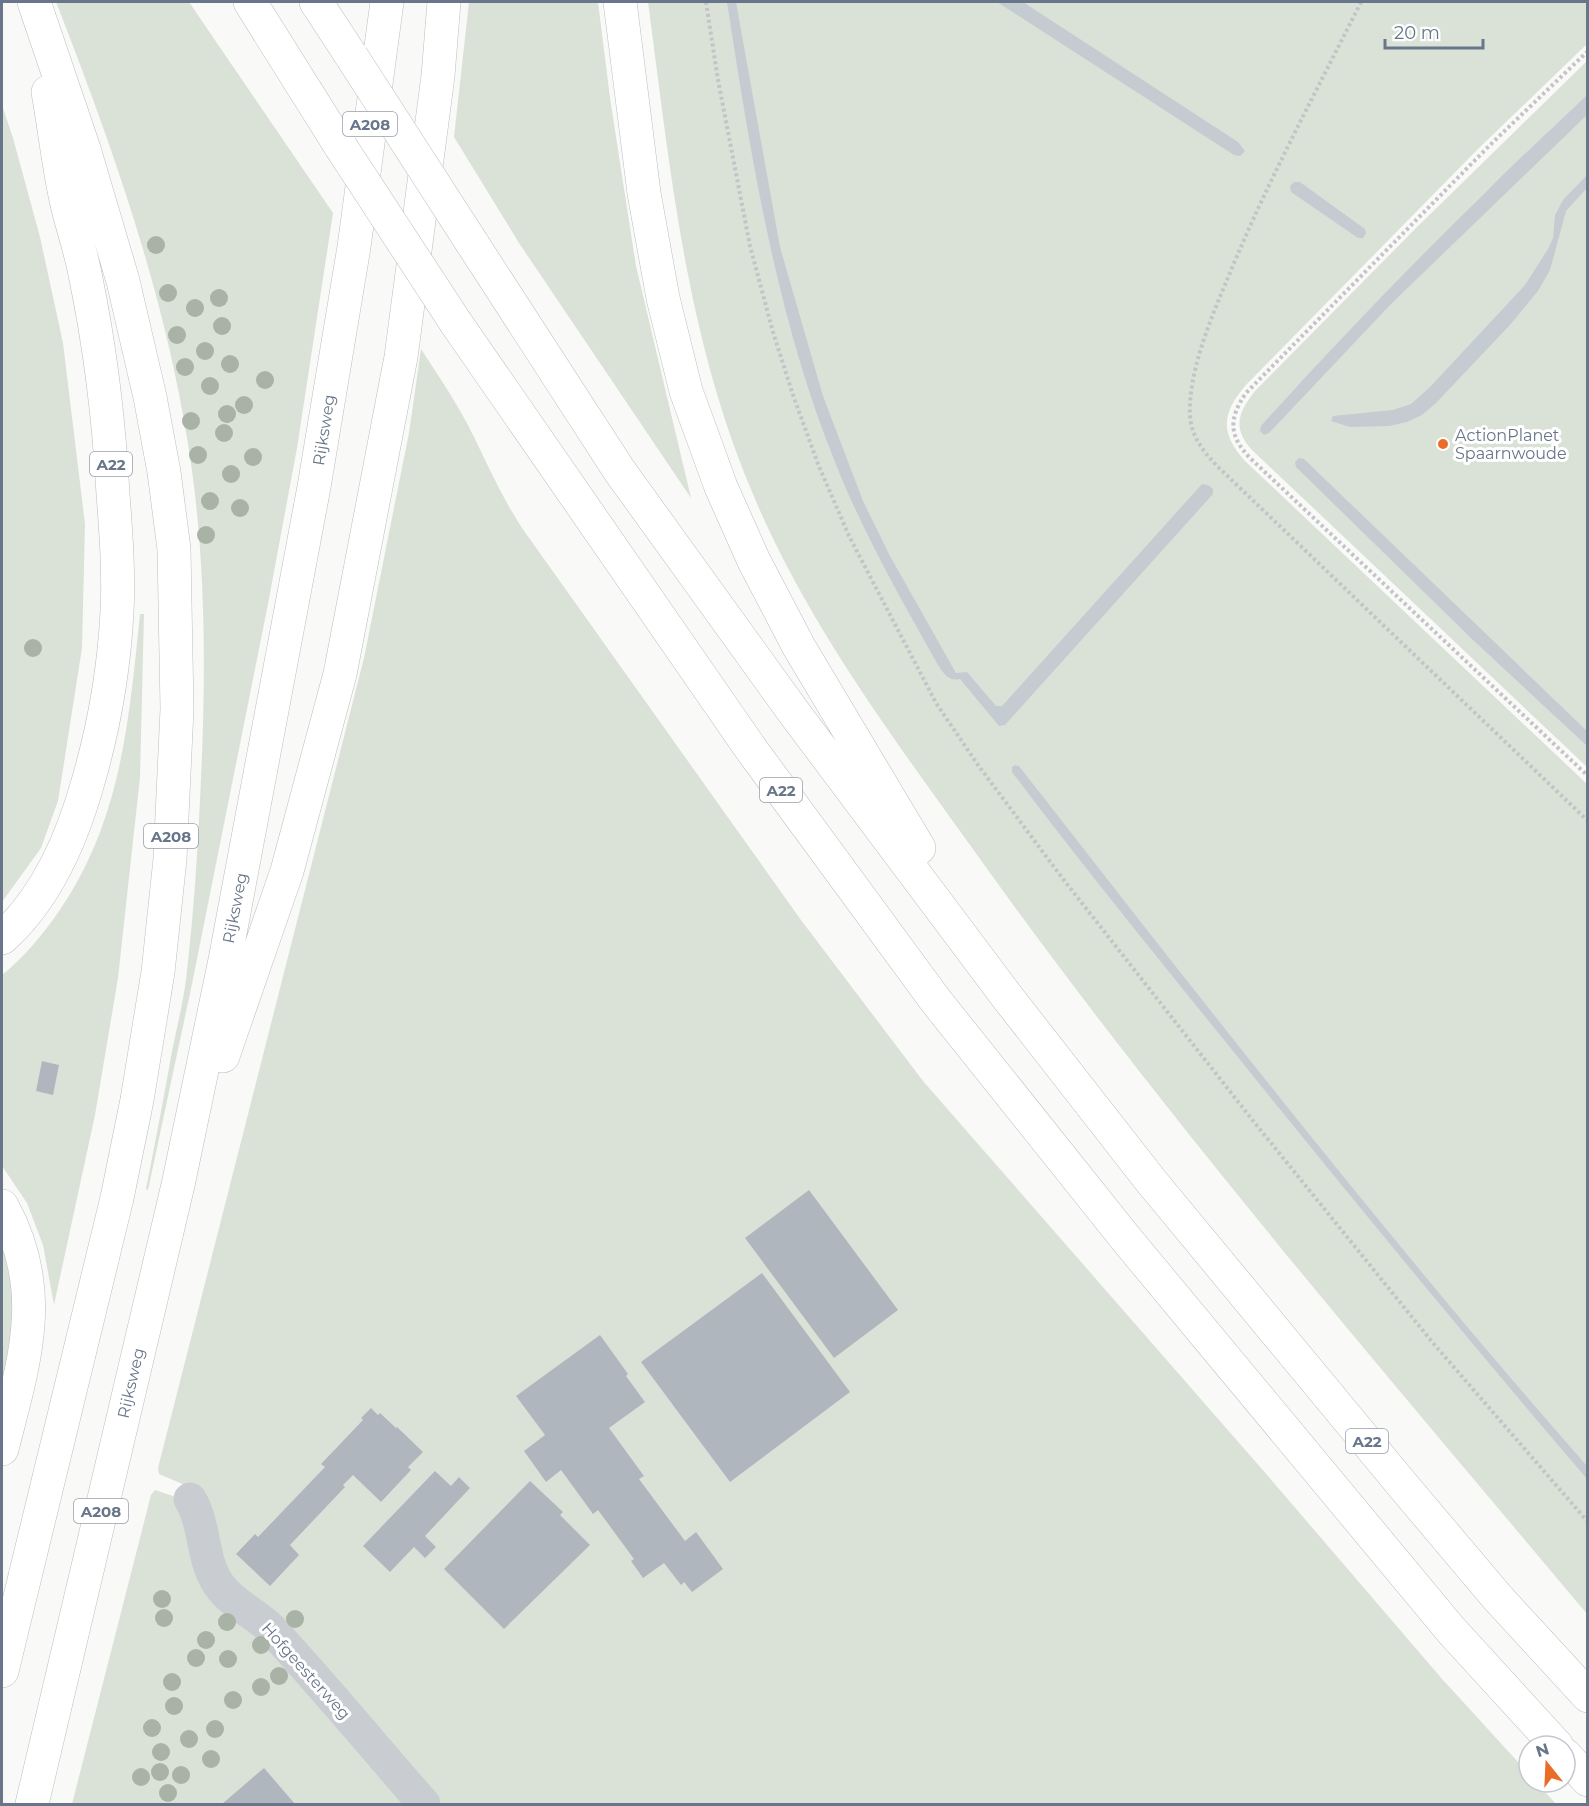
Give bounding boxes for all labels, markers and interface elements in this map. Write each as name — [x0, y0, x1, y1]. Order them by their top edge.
scale bar — [1385, 12, 1482, 50]
text: 20 m — [1394, 22, 1440, 44]
road number: A208 — [343, 112, 397, 136]
street label: Rijksweg — [309, 393, 339, 467]
place label: ActionPlanet Spaarnwoude — [1455, 426, 1567, 463]
marker: ActionPlanet Spaarnwoude — [1436, 437, 1450, 451]
road number: A22 — [90, 452, 132, 476]
road number: A22 — [760, 778, 802, 802]
road number: A208 — [144, 824, 198, 848]
street label: Rijksweg — [219, 871, 251, 945]
street label: Rijksweg — [114, 1346, 148, 1420]
road number: A22 — [1346, 1429, 1388, 1453]
road number: A208 — [74, 1499, 128, 1523]
street label: Hofgeesterweg — [258, 1619, 354, 1723]
north arrow — [1517, 1734, 1577, 1794]
text: N — [1533, 1739, 1552, 1761]

